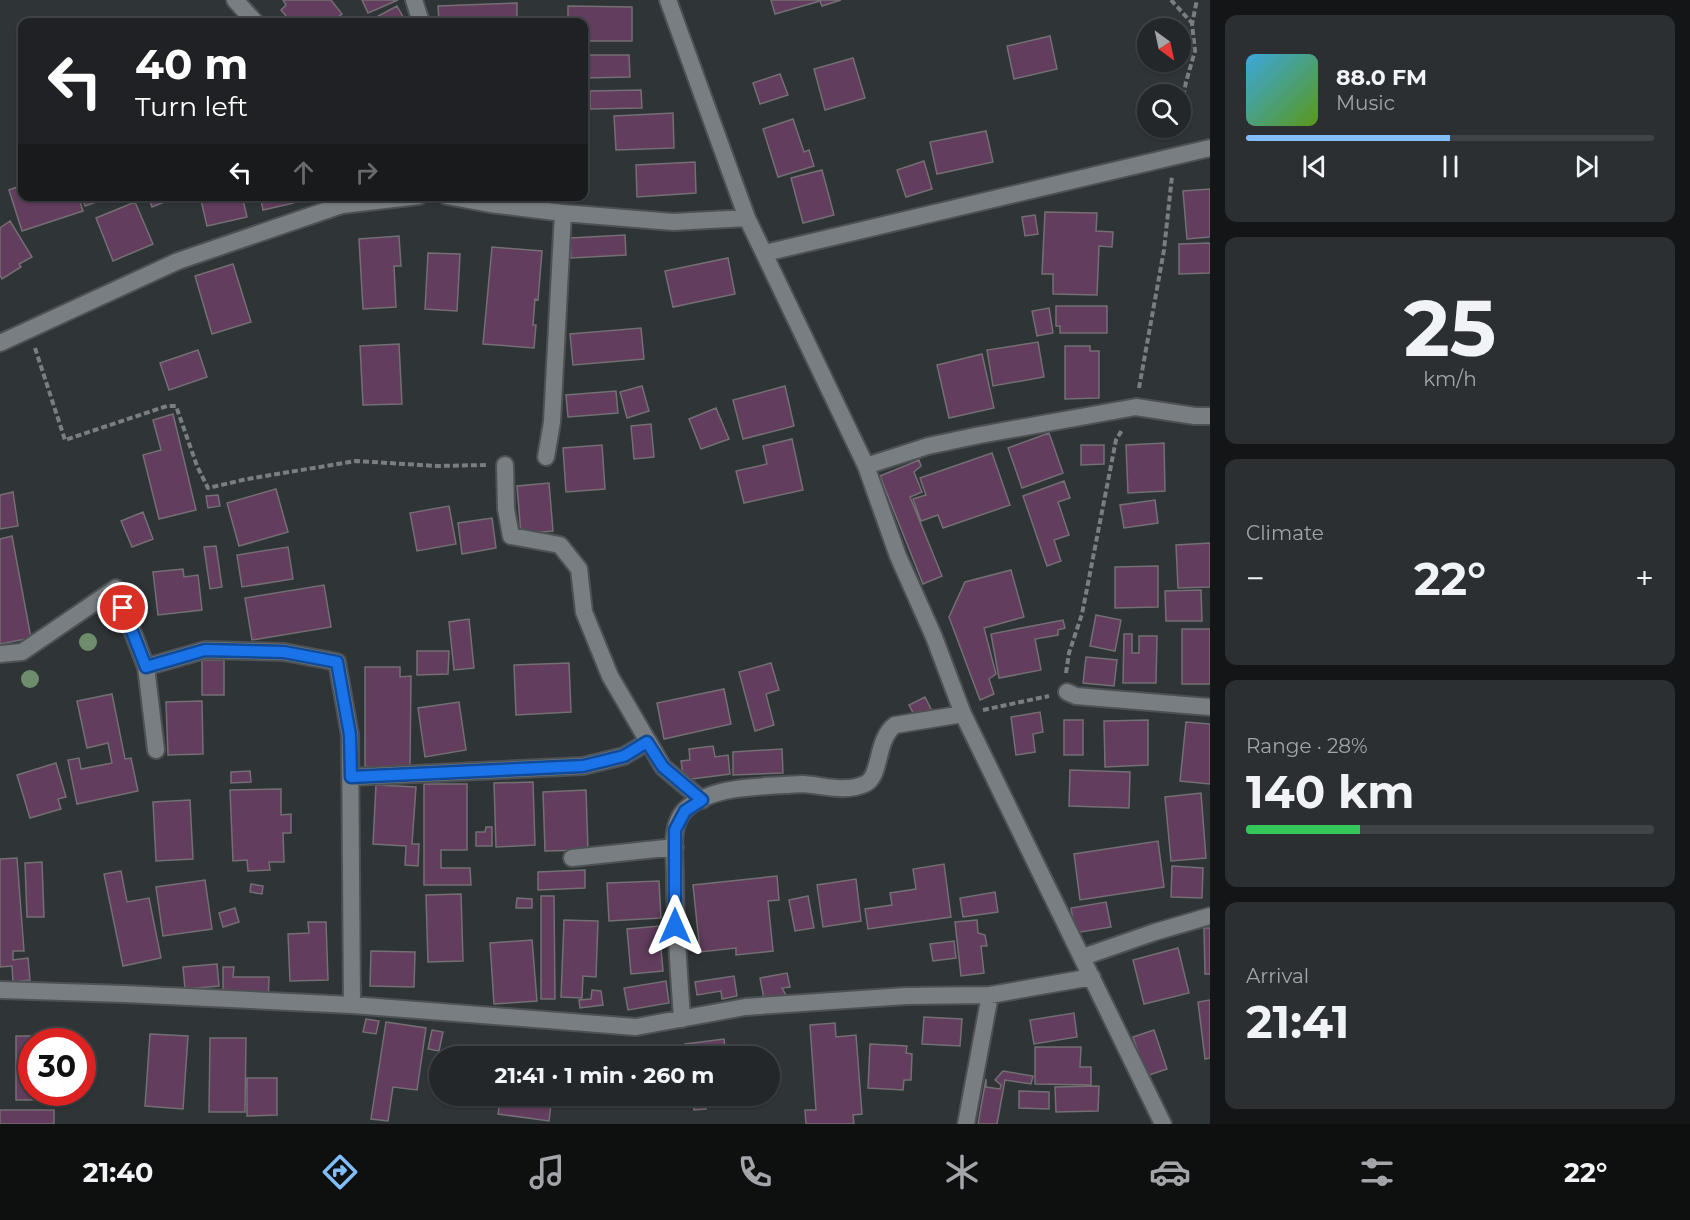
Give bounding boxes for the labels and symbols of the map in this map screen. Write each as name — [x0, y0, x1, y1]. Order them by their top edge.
north arrow — [1137, 18, 1191, 72]
pin — [97, 582, 148, 633]
position arrow — [643, 894, 707, 958]
speed limit sign: 30 — [18, 1028, 96, 1106]

